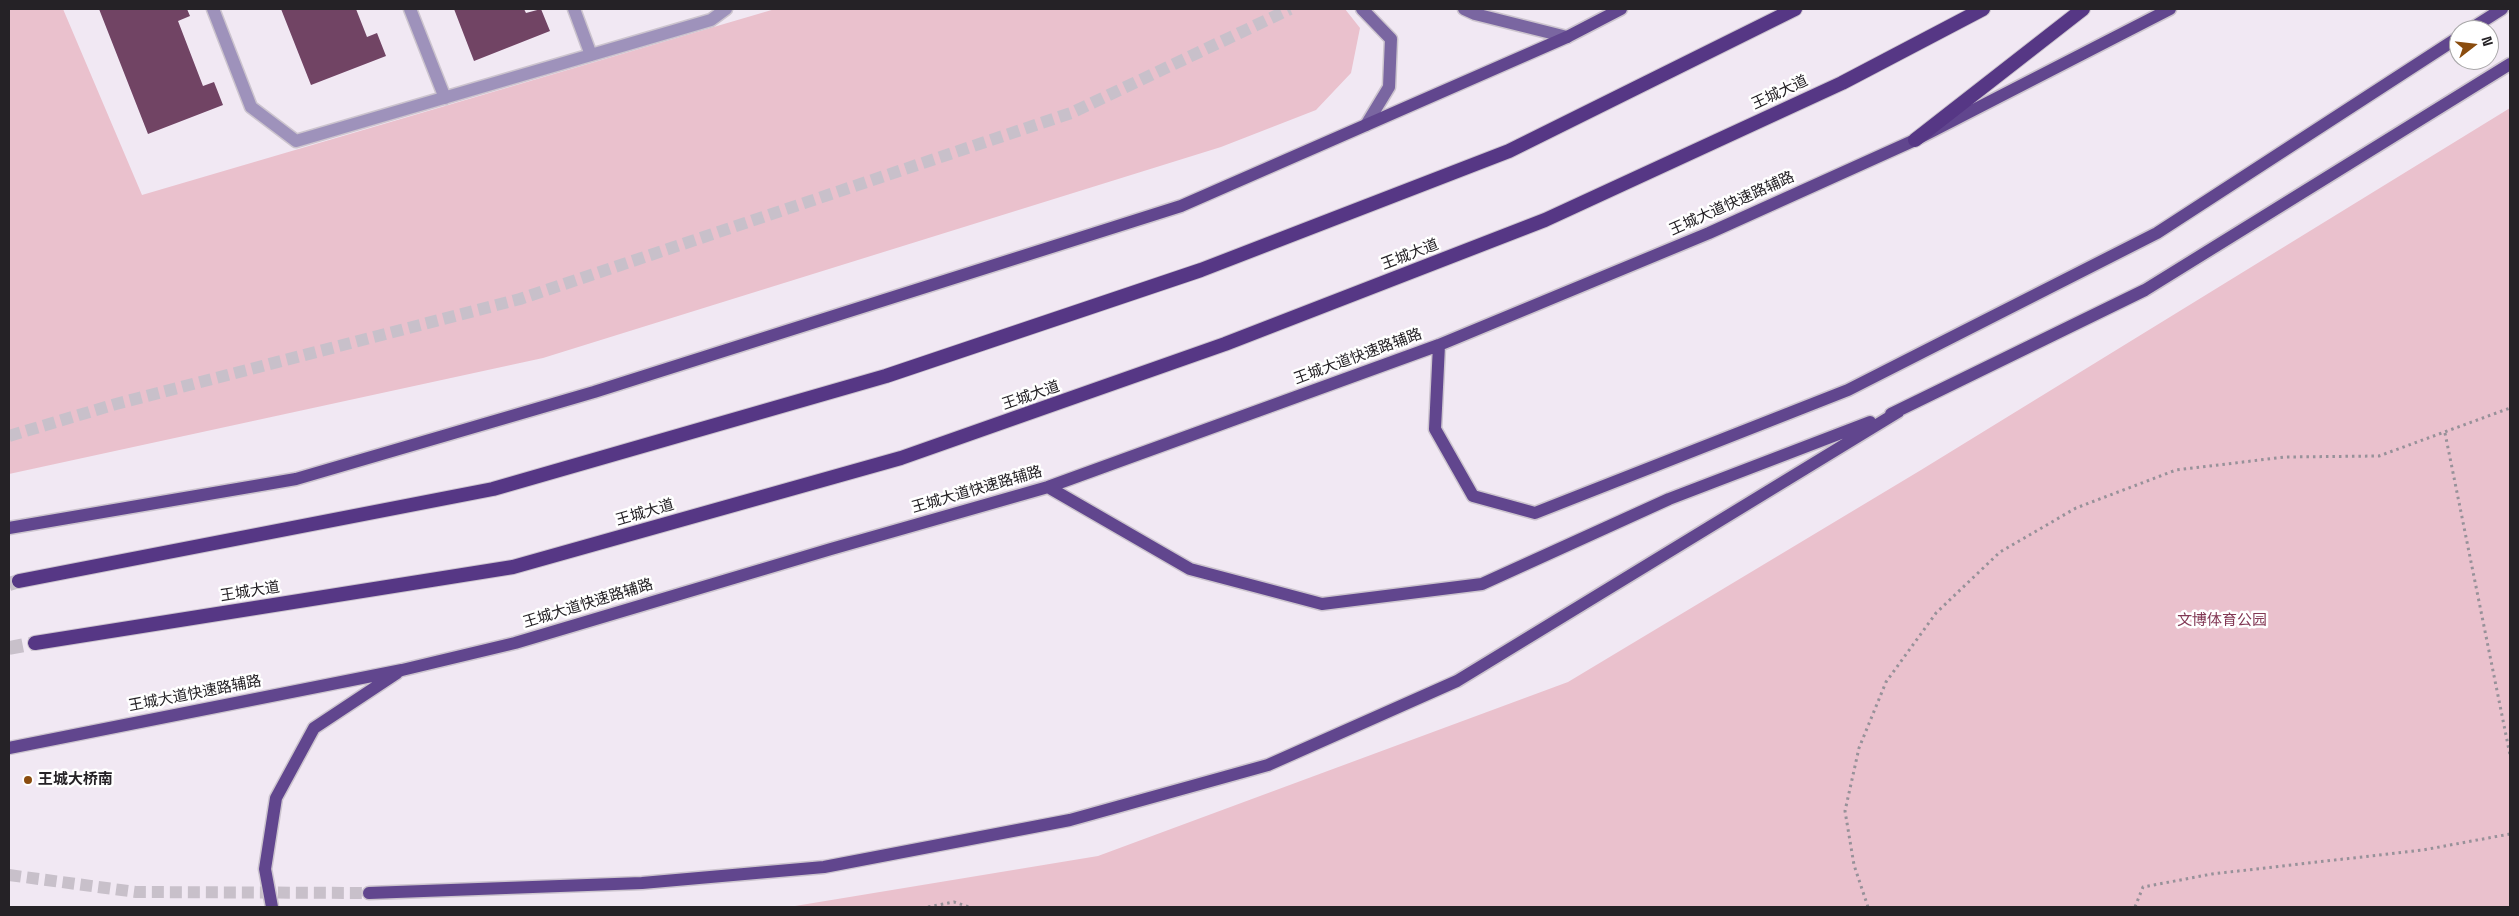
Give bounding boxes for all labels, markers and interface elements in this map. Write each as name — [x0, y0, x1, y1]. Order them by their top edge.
north arrow — [2449, 20, 2499, 70]
text: N — [2478, 34, 2497, 48]
street label: 王城大道 — [1749, 72, 1811, 114]
street label: 王城大道快速路辅路 — [1667, 168, 1797, 240]
street label: 王城大道 — [1379, 236, 1441, 274]
street label: 王城大道快速路辅路 — [1291, 325, 1425, 389]
street label: 王城大道 — [1000, 378, 1062, 414]
street label: 王城大道快速路辅路 — [910, 463, 1044, 517]
street label: 王城大道 — [614, 496, 676, 530]
street label: 王城大道快速路辅路 — [521, 576, 655, 632]
street label: 王城大道 — [219, 578, 281, 606]
park label: 文博体育公园 — [2177, 612, 2267, 630]
street label: 王城大道快速路辅路 — [127, 672, 263, 716]
place label: 王城大桥南 — [38, 771, 113, 789]
marker: 王城大桥南 — [22, 774, 34, 786]

